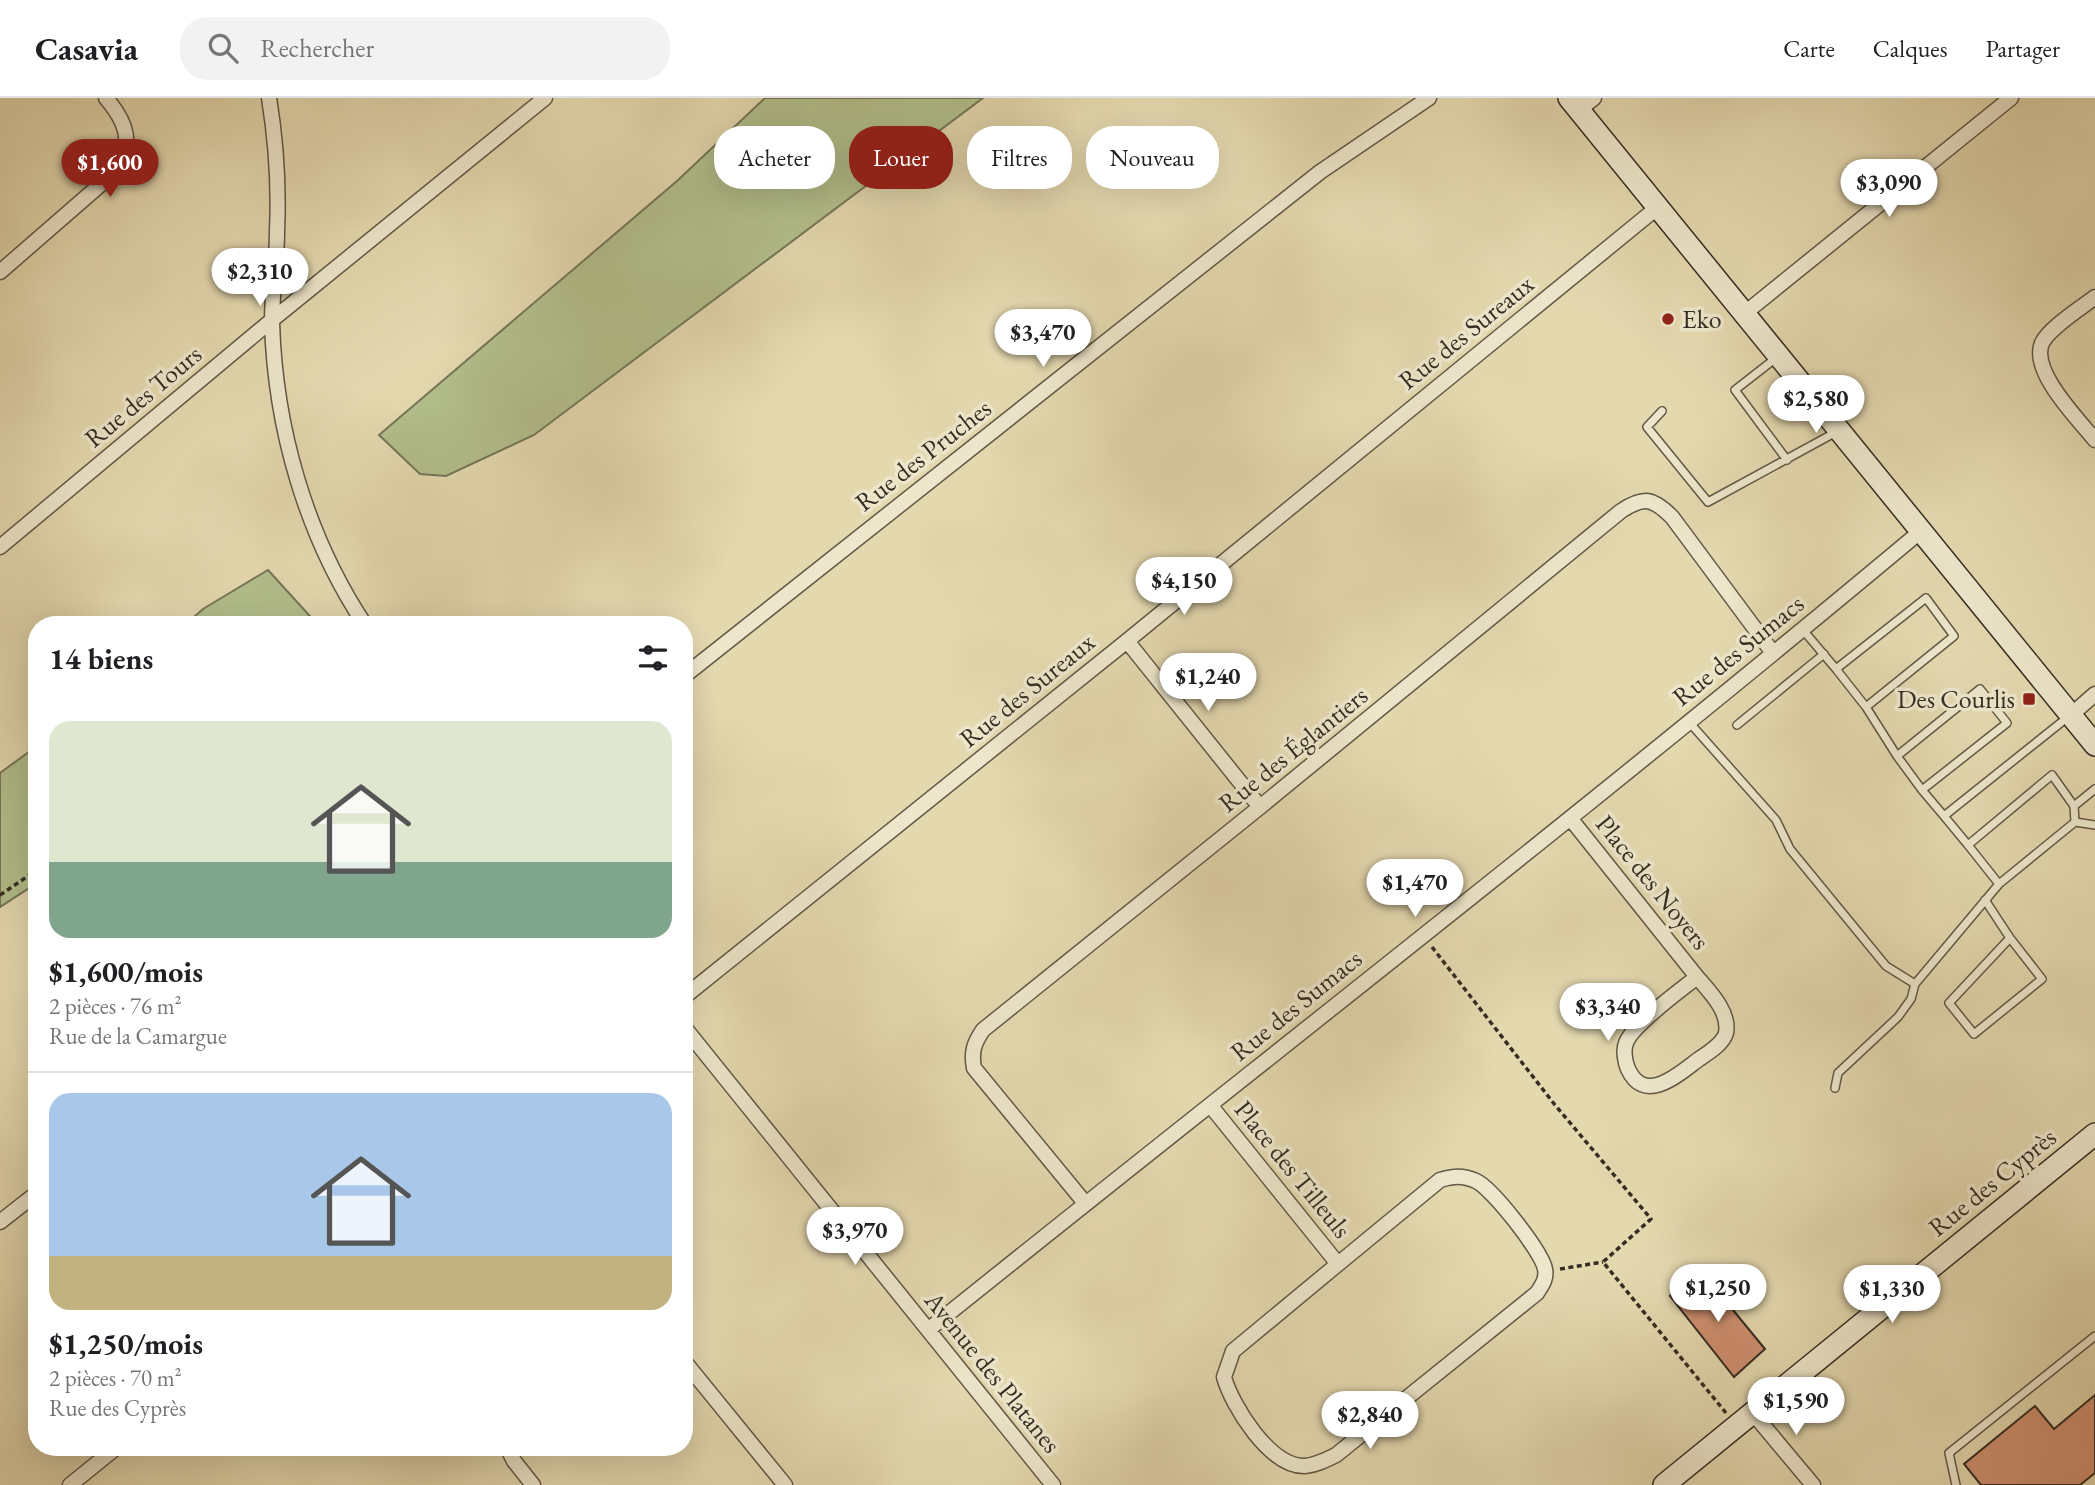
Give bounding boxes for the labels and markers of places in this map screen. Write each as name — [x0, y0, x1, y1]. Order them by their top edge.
pin: $1,600 — [53, 140, 167, 199]
pin: $3,090 — [1832, 159, 1946, 219]
pin: $2,310 — [203, 248, 317, 308]
place label: Eko — [1682, 302, 1722, 336]
pin: $3,470 — [986, 310, 1100, 369]
marker: Eko — [1660, 311, 1676, 327]
pin: $2,580 — [1759, 376, 1873, 435]
pin: $4,150 — [1127, 558, 1241, 617]
pin: $1,240 — [1151, 654, 1265, 713]
place label: Des Courlis — [1897, 682, 2015, 716]
marker: Des Courlis — [2021, 691, 2037, 707]
pin: $1,470 — [1358, 860, 1472, 919]
pin: $3,340 — [1551, 984, 1665, 1043]
pin: $3,970 — [798, 1208, 912, 1267]
pin: $1,250 — [1661, 1264, 1775, 1324]
pin: $1,330 — [1835, 1266, 1949, 1325]
pin: $1,590 — [1739, 1378, 1853, 1437]
pin: $2,840 — [1313, 1392, 1427, 1451]

